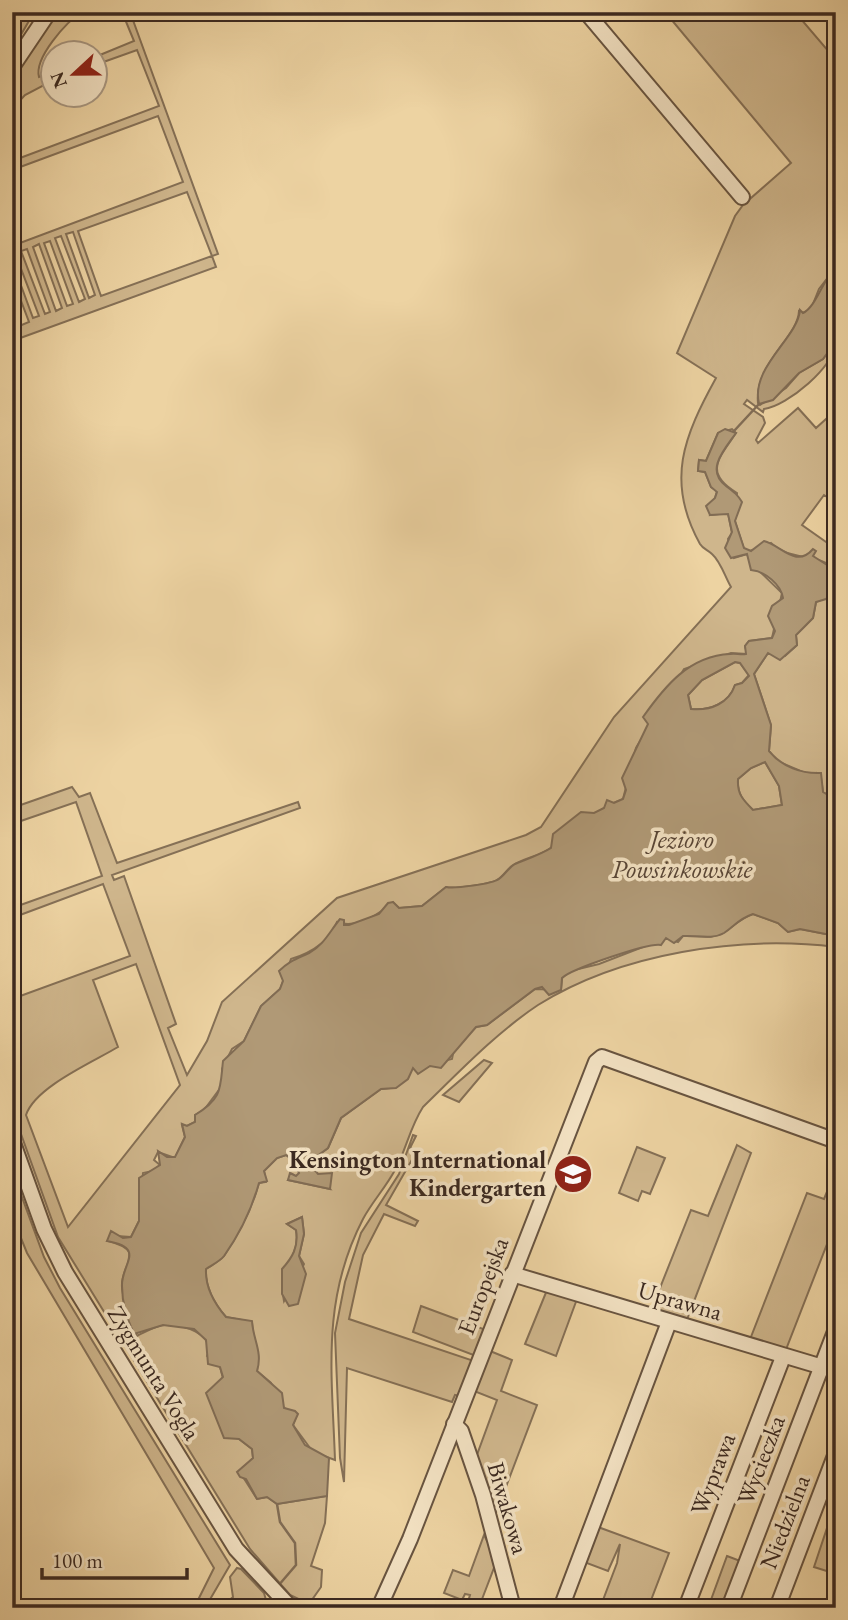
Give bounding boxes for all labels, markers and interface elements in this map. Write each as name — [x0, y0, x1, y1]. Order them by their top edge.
north arrow — [38, 38, 108, 108]
text: N — [44, 68, 73, 92]
water label: Jezioro Powsinkowskie — [612, 822, 754, 886]
place label: Kensington International Kindergarten — [289, 1144, 546, 1204]
school or university icon: Kensington International Kindergarten — [552, 1153, 594, 1195]
street label: Europejska — [450, 1232, 515, 1339]
street label: Uprawna — [635, 1274, 726, 1327]
street label: Zygmunta Vogla — [101, 1300, 208, 1446]
street label: Wycieczka — [729, 1410, 792, 1509]
street label: Wyprawa — [683, 1428, 742, 1519]
street label: Biwakowa — [481, 1458, 536, 1558]
street label: Niedzielna — [752, 1470, 817, 1573]
scale bar — [42, 1536, 187, 1580]
text: 100 m — [52, 1547, 103, 1574]

